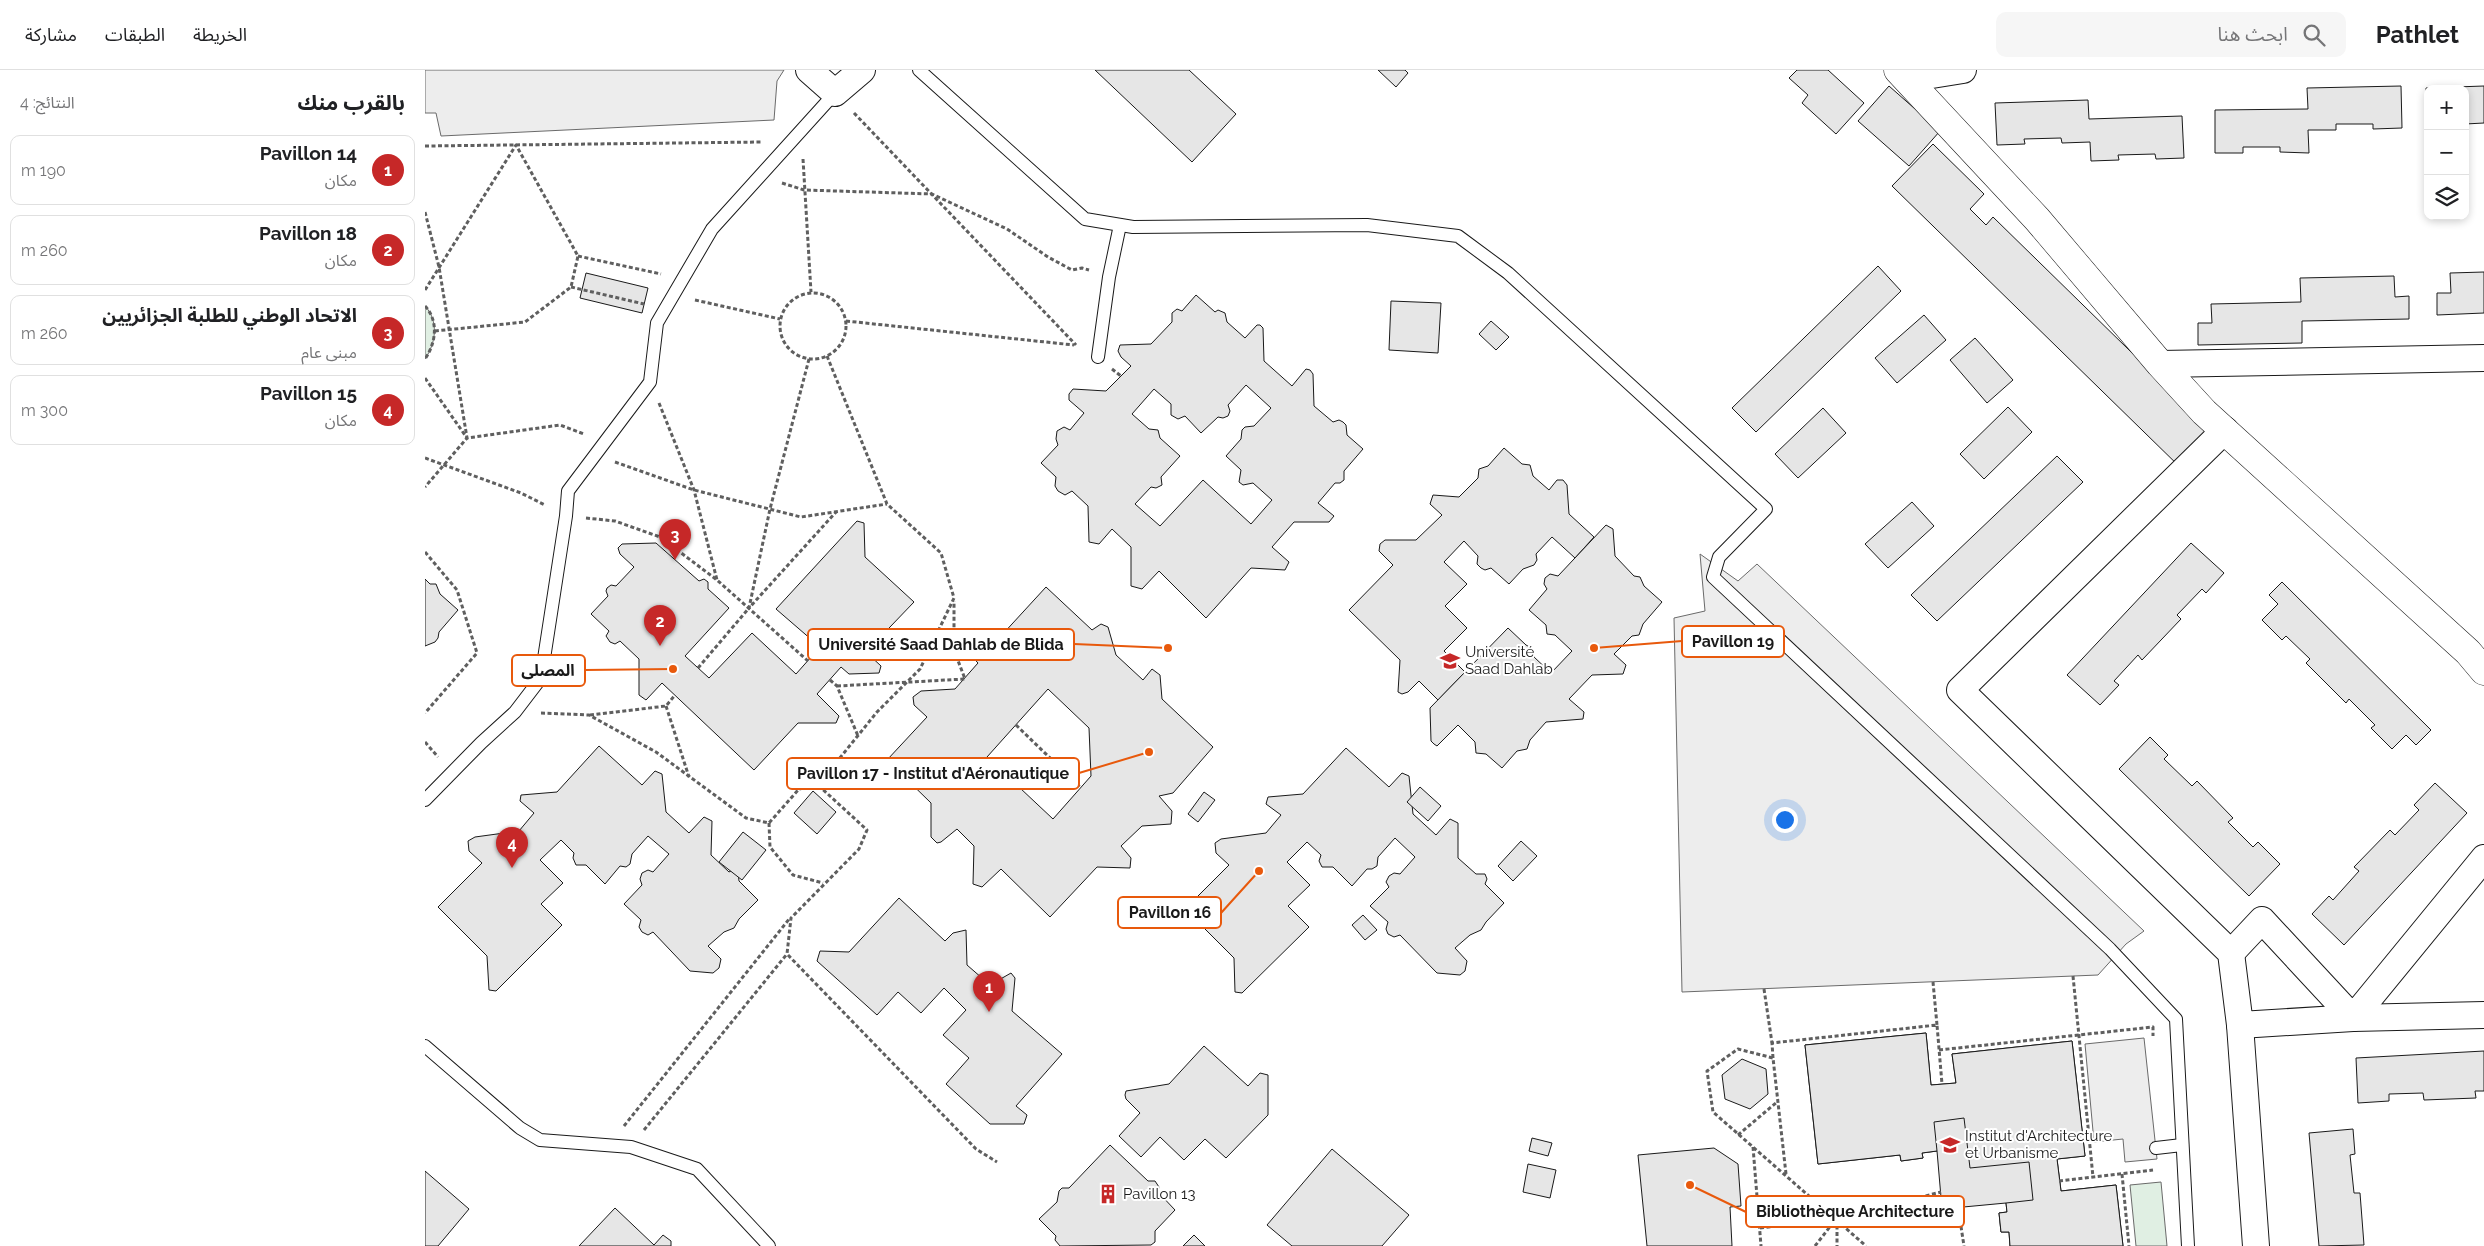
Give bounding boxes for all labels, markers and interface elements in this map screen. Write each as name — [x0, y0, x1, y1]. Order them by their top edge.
search box — [1996, 12, 2346, 57]
text: Pathlet — [2376, 20, 2459, 49]
icon: search — [2300, 21, 2328, 49]
text: ابحث هنا — [2217, 23, 2288, 45]
text: مشاركة — [25, 24, 77, 45]
text: الطبقات — [105, 24, 165, 45]
text: الخريطة — [193, 24, 247, 45]
map controls — [2424, 85, 2469, 220]
button: + — [2424, 85, 2469, 130]
text: بالقرب منك — [298, 90, 405, 115]
text: النتائج: 4 — [20, 93, 75, 112]
button: − — [2424, 130, 2469, 175]
text: Pavillon 14 — [260, 142, 357, 164]
text: 190 m — [21, 161, 66, 180]
text: 1 — [384, 161, 392, 180]
text: مكان — [325, 171, 357, 190]
button: layers — [2424, 175, 2469, 220]
text: Pavillon 18 — [259, 222, 357, 244]
text: 260 m — [21, 241, 68, 260]
text: 2 — [383, 241, 393, 260]
text: مكان — [325, 251, 357, 270]
text: الاتحاد الوطني للطلبة الجزائريين — [102, 304, 357, 326]
text: 260 m — [21, 324, 68, 343]
text: 3 — [384, 324, 392, 343]
text: مبنى عام — [301, 343, 357, 362]
text: Pavillon 15 — [260, 382, 357, 404]
text: 300 m — [21, 401, 68, 420]
text: 4 — [383, 401, 393, 420]
text: مكان — [325, 411, 357, 430]
pin: 3 — [659, 519, 691, 560]
pin: 2 — [644, 605, 676, 646]
callout: Pavillon 19 — [1682, 626, 1784, 657]
callout: Université Saad Dahlab de Blida — [808, 629, 1074, 660]
text: Pavillon 19 — [1692, 632, 1774, 651]
text: Université Saad Dahlab de Blida — [818, 635, 1064, 654]
place label: Université Saad Dahlab — [1465, 643, 1553, 678]
school or university icon: Université Saad Dahlab — [1439, 650, 1461, 672]
callout: المصلى — [512, 655, 585, 686]
text: المصلى — [521, 661, 575, 680]
callout: Pavillon 17 - Institut d'Aéronautique — [787, 758, 1079, 789]
text: Pavillon 17 - Institut d'Aéronautique — [797, 764, 1069, 783]
your location — [1772, 807, 1798, 833]
pin: 4 — [496, 827, 528, 868]
callout: Pavillon 16 — [1118, 897, 1221, 928]
text: Pavillon 16 — [1129, 903, 1212, 922]
pin: 1 — [973, 971, 1005, 1012]
place label: Institut d'Architecture et Urbanisme — [1965, 1127, 2112, 1162]
school or university icon: Institut d'Architecture et Urbanisme — [1939, 1134, 1961, 1156]
building icon: Pavillon 13 — [1097, 1183, 1119, 1205]
place label: Pavillon 13 — [1123, 1185, 1196, 1203]
callout: Bibliothèque Architecture — [1746, 1196, 1964, 1227]
text: Bibliothèque Architecture — [1756, 1202, 1954, 1221]

